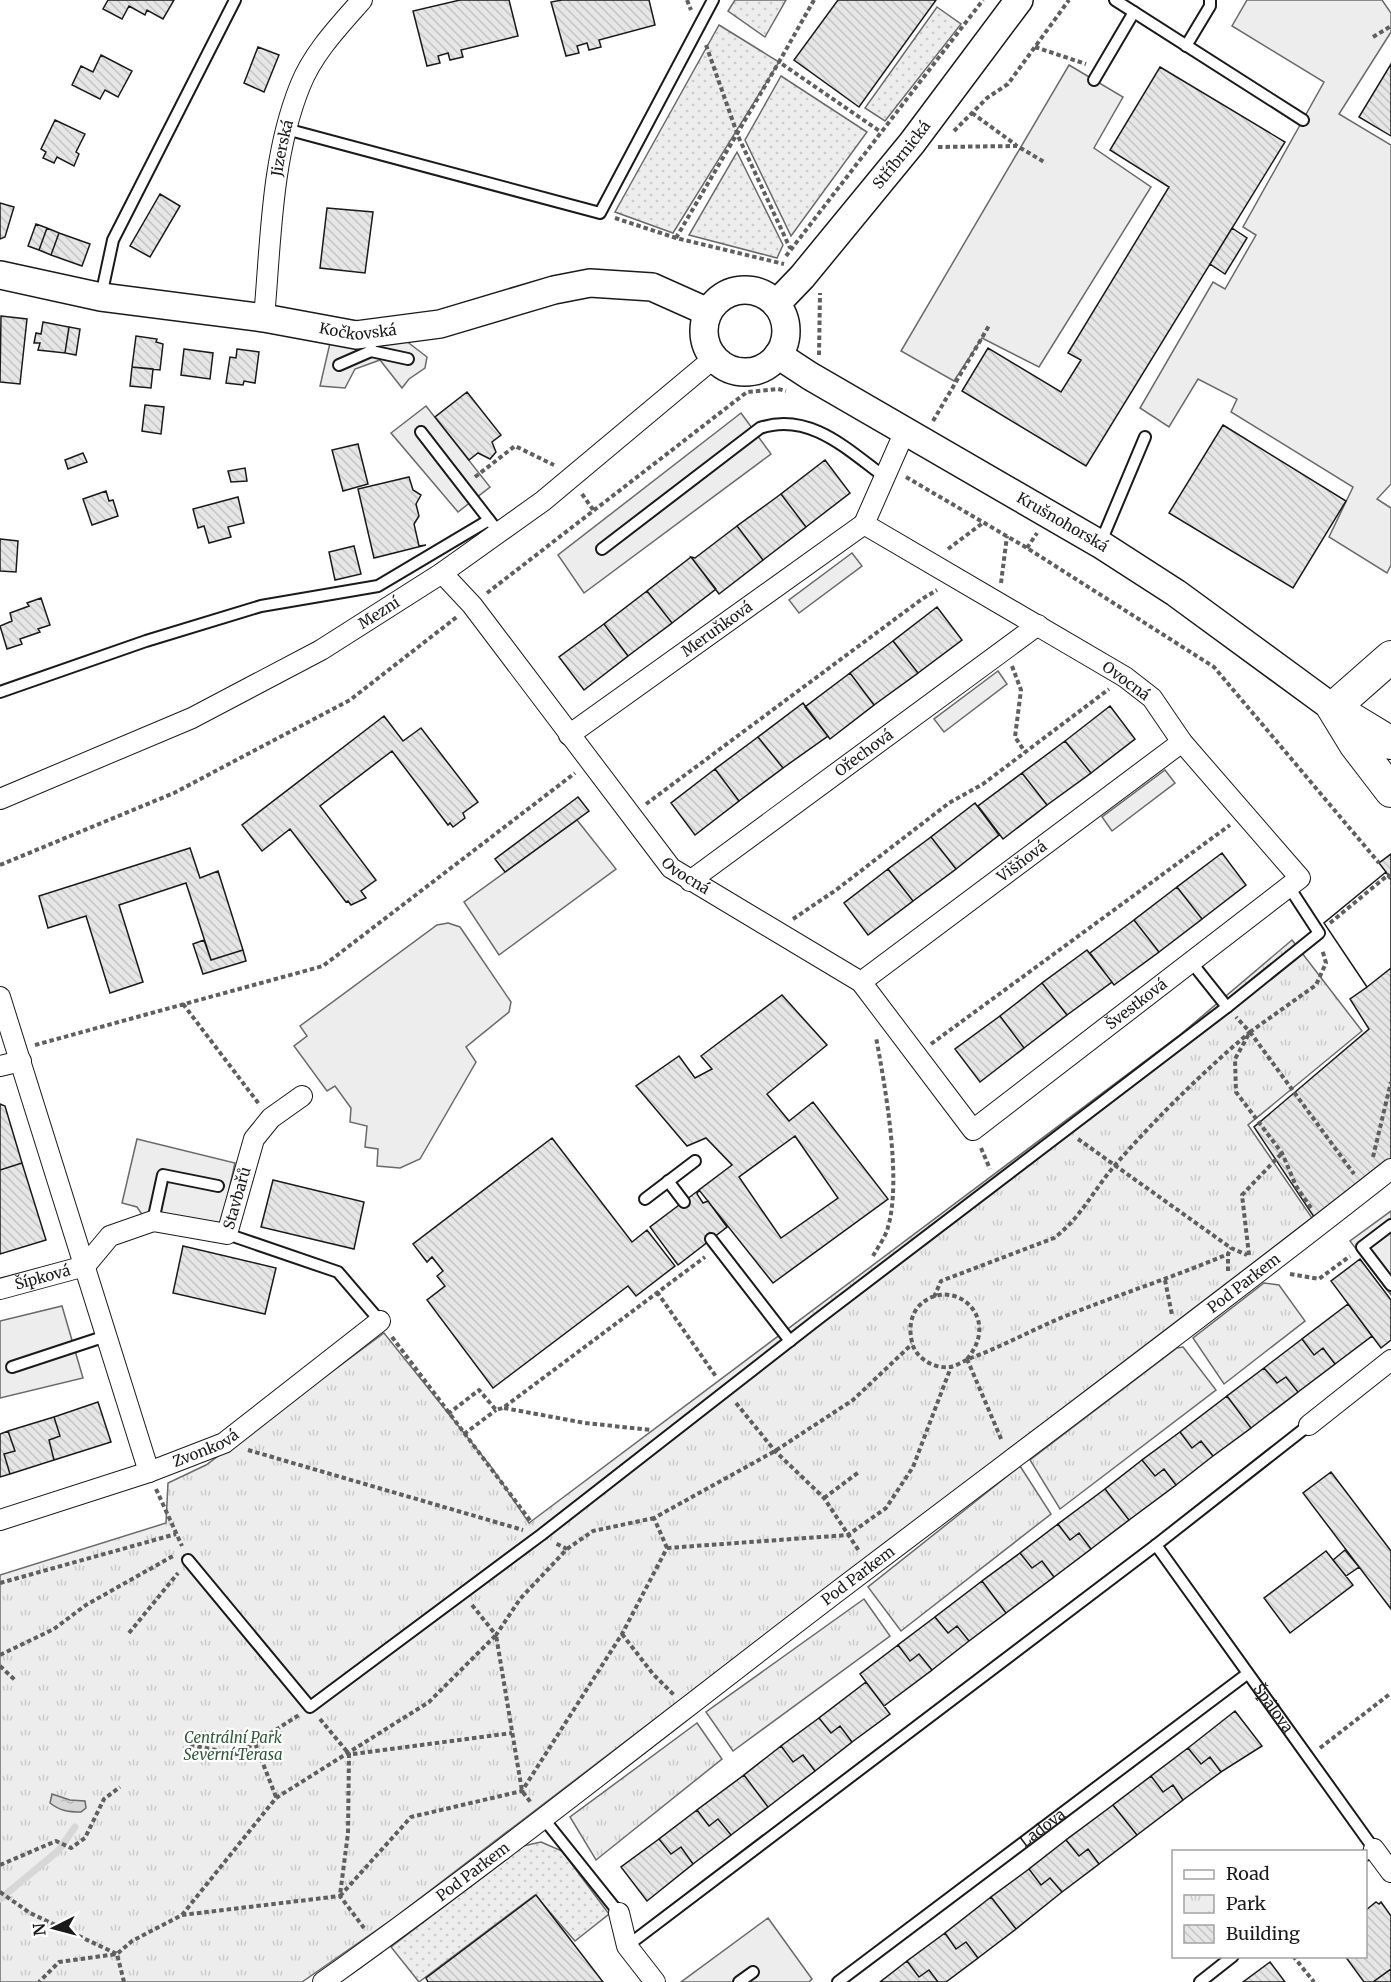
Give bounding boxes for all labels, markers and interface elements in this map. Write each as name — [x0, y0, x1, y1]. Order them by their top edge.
street label: Stříbrnická — [868, 117, 934, 193]
street label: Jizerská — [267, 118, 297, 179]
street label: Kočkovská — [318, 318, 398, 344]
street label: Krušnohorská — [1014, 488, 1112, 556]
street label: Mezní — [354, 592, 404, 633]
street label: Meruňková — [677, 597, 756, 661]
street label: Ovocná — [1099, 657, 1154, 704]
street label: Ořechová — [831, 725, 897, 780]
street label: Višňová — [992, 837, 1050, 887]
street label: Ovocná — [657, 853, 713, 898]
street label: Švestková — [1101, 974, 1170, 1033]
street label: Stavbařů — [219, 1164, 255, 1232]
street label: Pod Parkem — [1203, 1249, 1284, 1317]
street label: Šípková — [12, 1260, 72, 1294]
street label: Zvonková — [170, 1425, 242, 1471]
street label: Pod Parkem — [818, 1541, 898, 1609]
street label: Špálova — [1249, 1679, 1298, 1736]
park label: Centrální Park Severní Terasa — [183, 1728, 283, 1764]
street label: Ladova — [1016, 1804, 1069, 1851]
street label: Pod Parkem — [432, 1838, 513, 1905]
legend — [1172, 1850, 1367, 1958]
text: Road — [1226, 1862, 1270, 1885]
text: Park — [1226, 1892, 1267, 1915]
north arrow — [24, 1898, 84, 1958]
text: N — [28, 1922, 50, 1937]
text: Building — [1226, 1922, 1300, 1945]

